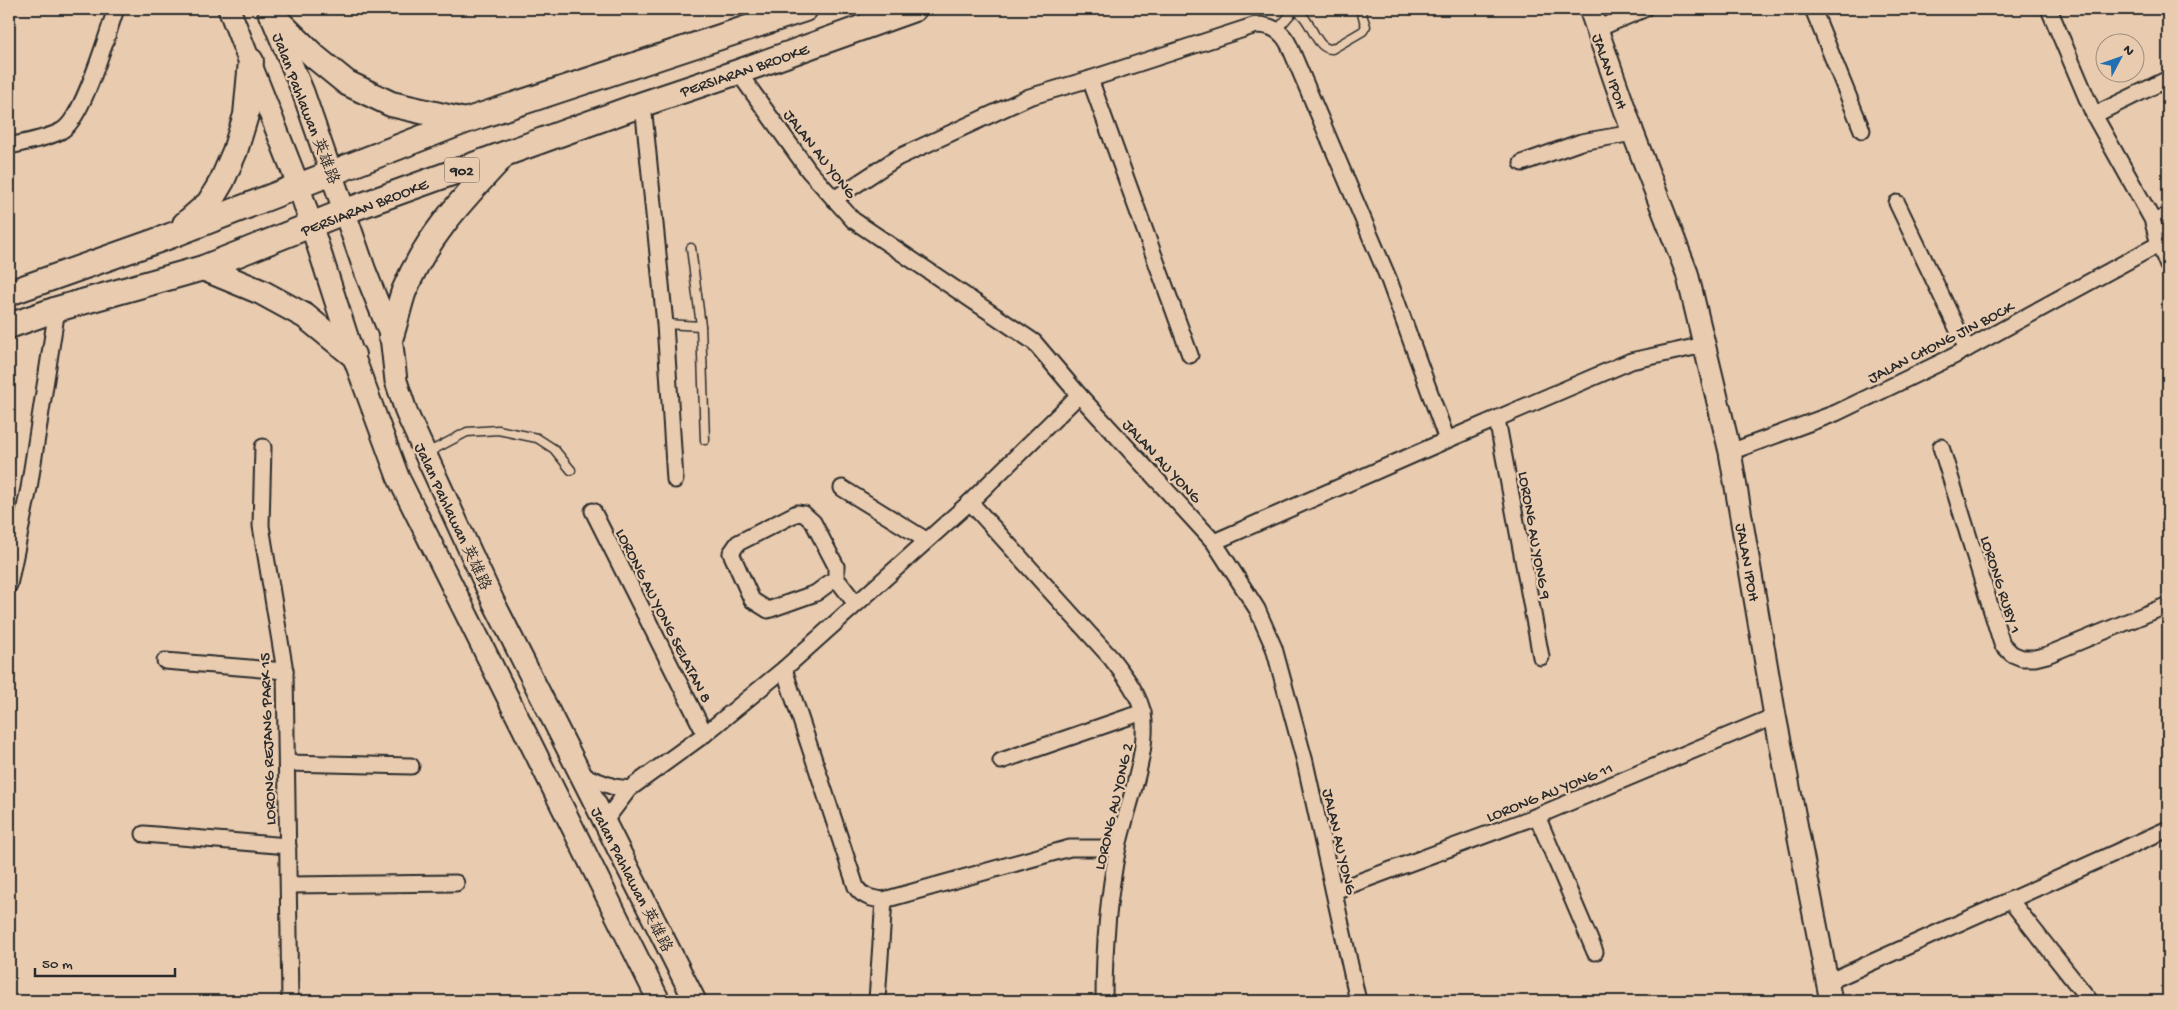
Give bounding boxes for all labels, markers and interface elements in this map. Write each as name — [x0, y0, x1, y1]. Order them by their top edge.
street label: Jalan Pahlawan 英雄路 — [266, 30, 343, 188]
street label: JALAN IPOH — [1586, 32, 1630, 113]
north arrow — [2094, 32, 2144, 82]
street label: PERSIARAN BROOKE — [677, 41, 813, 104]
text: N — [2119, 42, 2137, 60]
street label: JALAN AU YONG — [778, 107, 859, 204]
road number: 902 — [444, 158, 480, 182]
street label: PERSIARAN BROOKE — [298, 176, 432, 243]
street label: JALAN CHONG JIN BOCK — [1866, 298, 2020, 389]
street label: JALAN AU YONG — [1117, 417, 1205, 509]
street label: Jalan Pahlawan 英雄路 — [408, 440, 495, 594]
street label: LORONG AU YONG 9 — [1512, 470, 1553, 601]
street label: JALAN IPOH — [1729, 522, 1762, 604]
street label: LORONG AU YONG SELATAN 8 — [610, 526, 714, 707]
street label: LORONG RUBY 1 — [1974, 534, 2023, 636]
street label: LORONG REJANG PARK 15 — [257, 652, 282, 825]
street label: LORONG AU YONG 2 — [1092, 741, 1139, 872]
street label: LORONG AU YONG 11 — [1484, 760, 1616, 828]
street label: JALAN AU YONG — [1316, 787, 1359, 897]
street label: Jalan Pahlawan 英雄路 — [585, 804, 677, 956]
scale bar — [35, 945, 175, 977]
text: 50 m — [42, 956, 73, 974]

